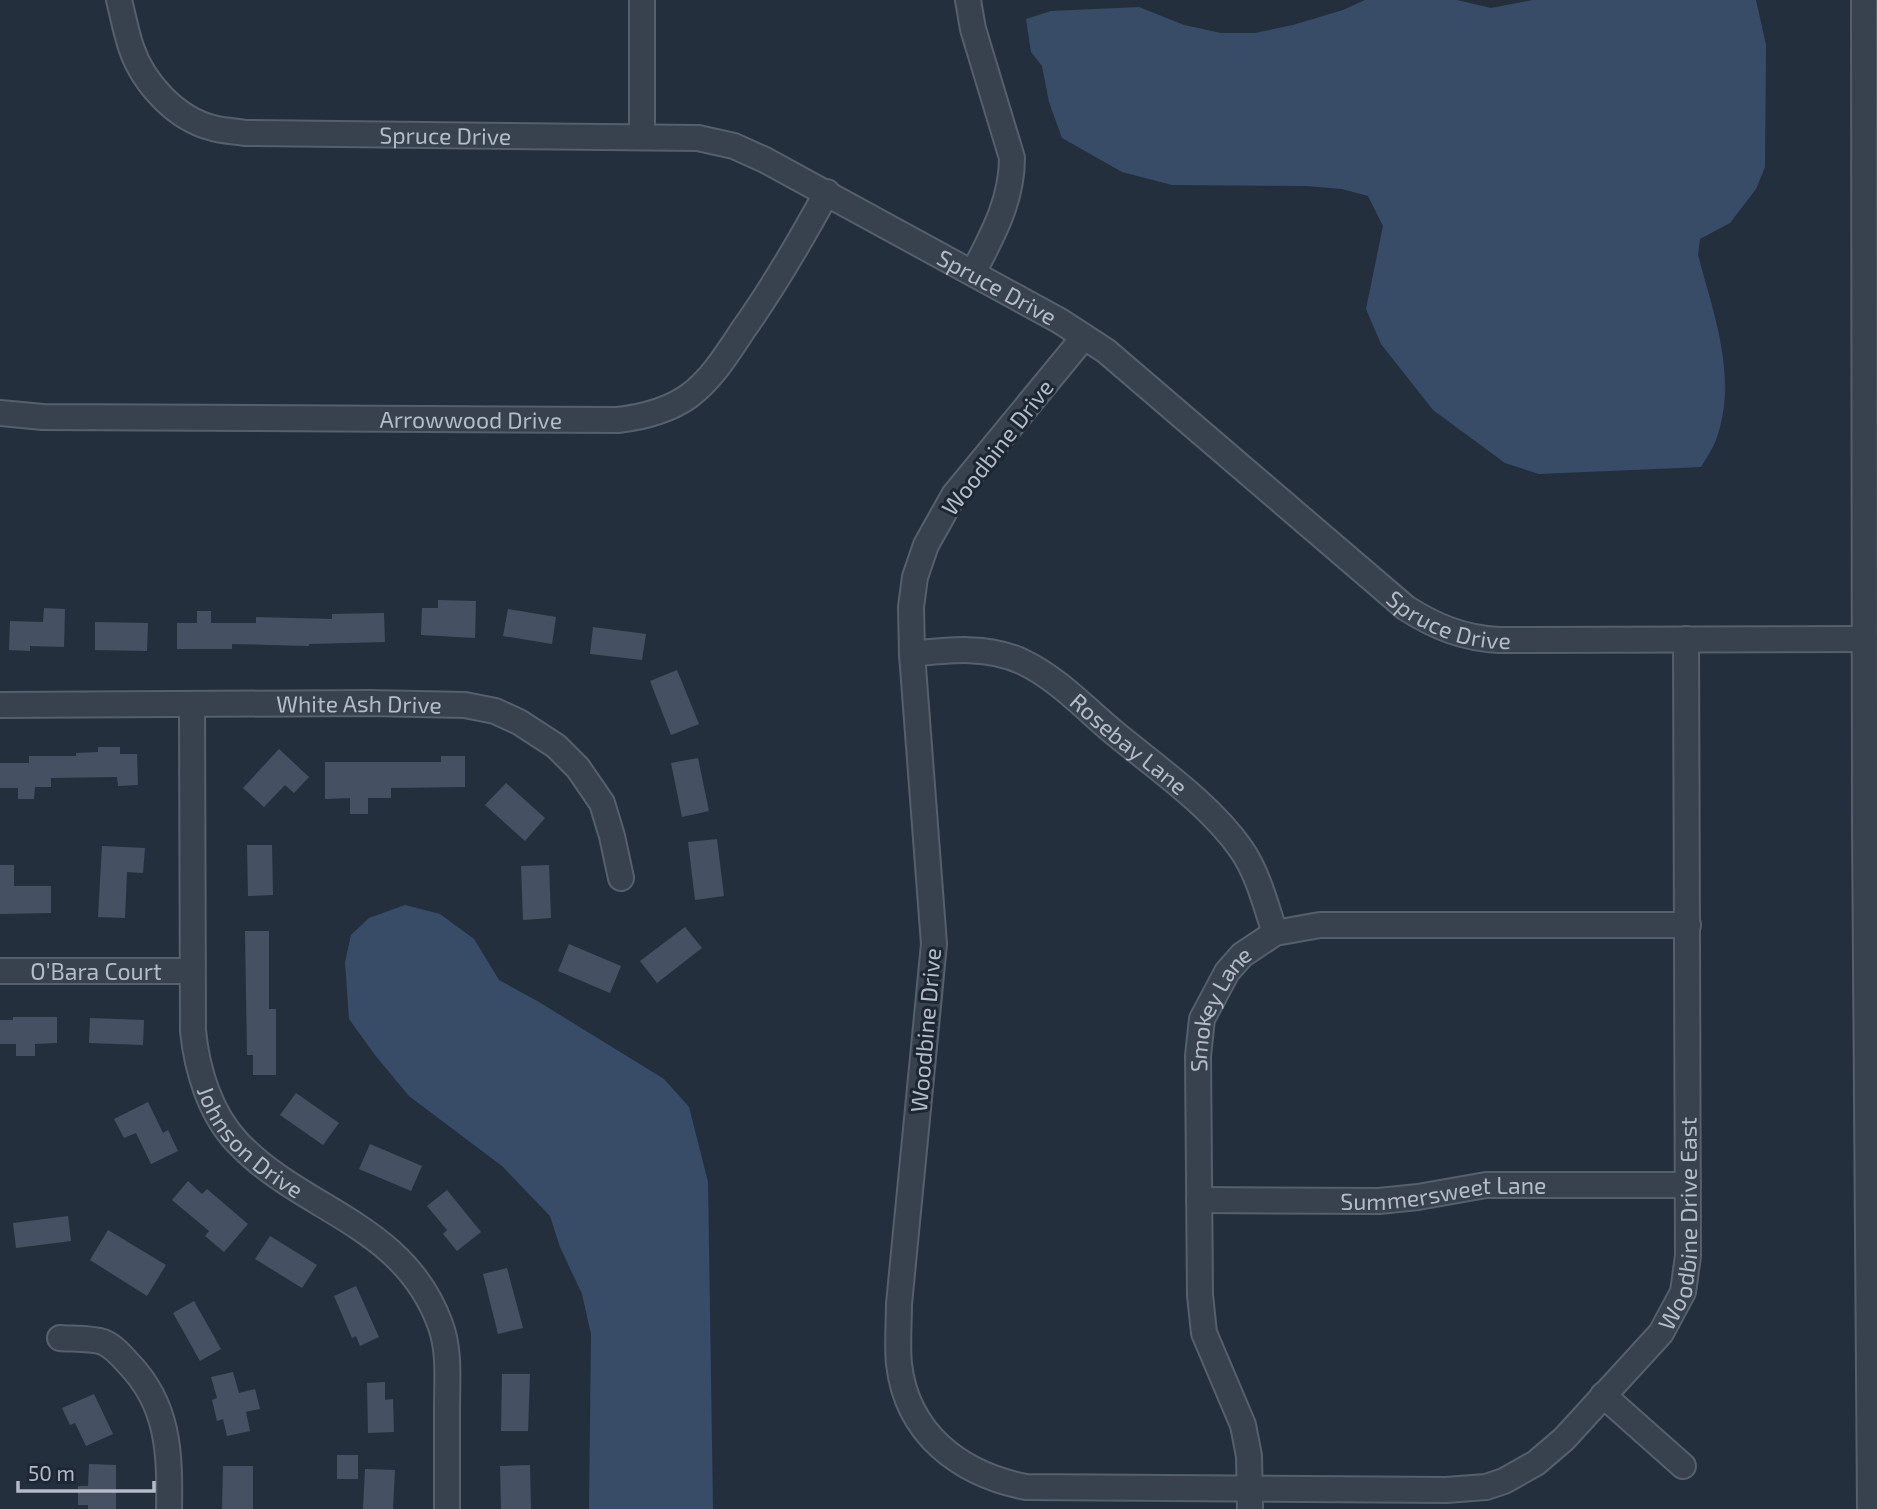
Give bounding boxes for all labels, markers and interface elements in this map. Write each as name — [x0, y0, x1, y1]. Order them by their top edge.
street label: Spruce Drive — [379, 120, 511, 150]
street label: Spruce Drive — [933, 243, 1062, 331]
street label: Woodbine Drive — [935, 373, 1059, 521]
street label: Arrowwood Drive — [380, 405, 562, 434]
street label: Spruce Drive — [1381, 584, 1511, 654]
street label: Rosebay Lane — [1065, 687, 1194, 800]
street label: White Ash Drive — [276, 689, 442, 719]
street label: Smokey Lane — [1184, 939, 1256, 1072]
street label: Woodbine Drive — [904, 947, 946, 1113]
street label: O'Bara Court — [30, 957, 162, 985]
street label: Johnson Drive — [192, 1082, 309, 1204]
street label: Woodbine Drive East — [1651, 1117, 1702, 1335]
street label: Summersweet Lane — [1340, 1171, 1546, 1215]
scale bar — [18, 1450, 154, 1494]
text: 50 m — [28, 1460, 75, 1485]

